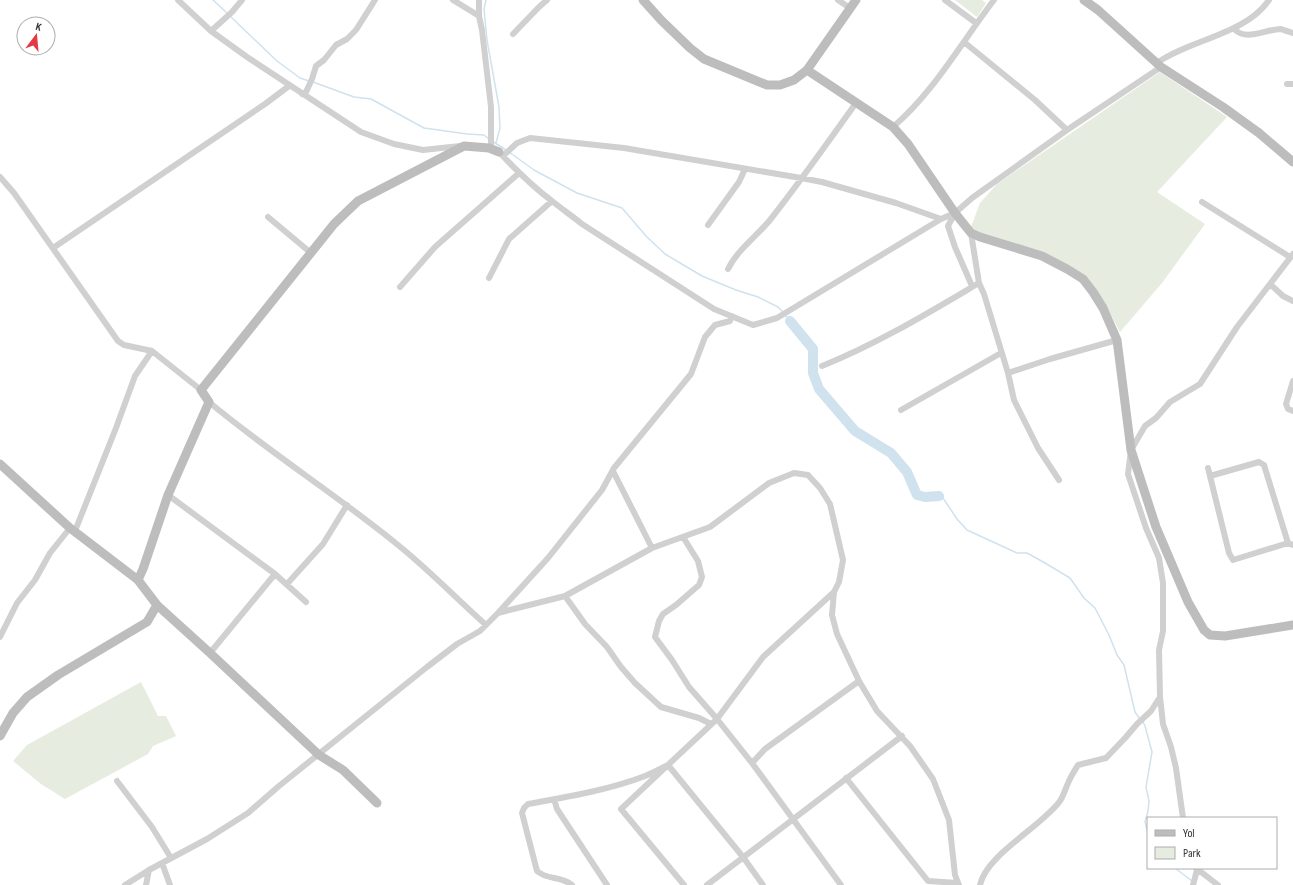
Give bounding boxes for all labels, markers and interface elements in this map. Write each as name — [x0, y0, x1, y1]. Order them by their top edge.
north arrow — [16, 16, 56, 56]
text: K — [34, 20, 44, 34]
legend — [1147, 817, 1277, 869]
text: Yol — [1183, 826, 1195, 841]
text: Park — [1183, 846, 1201, 861]

